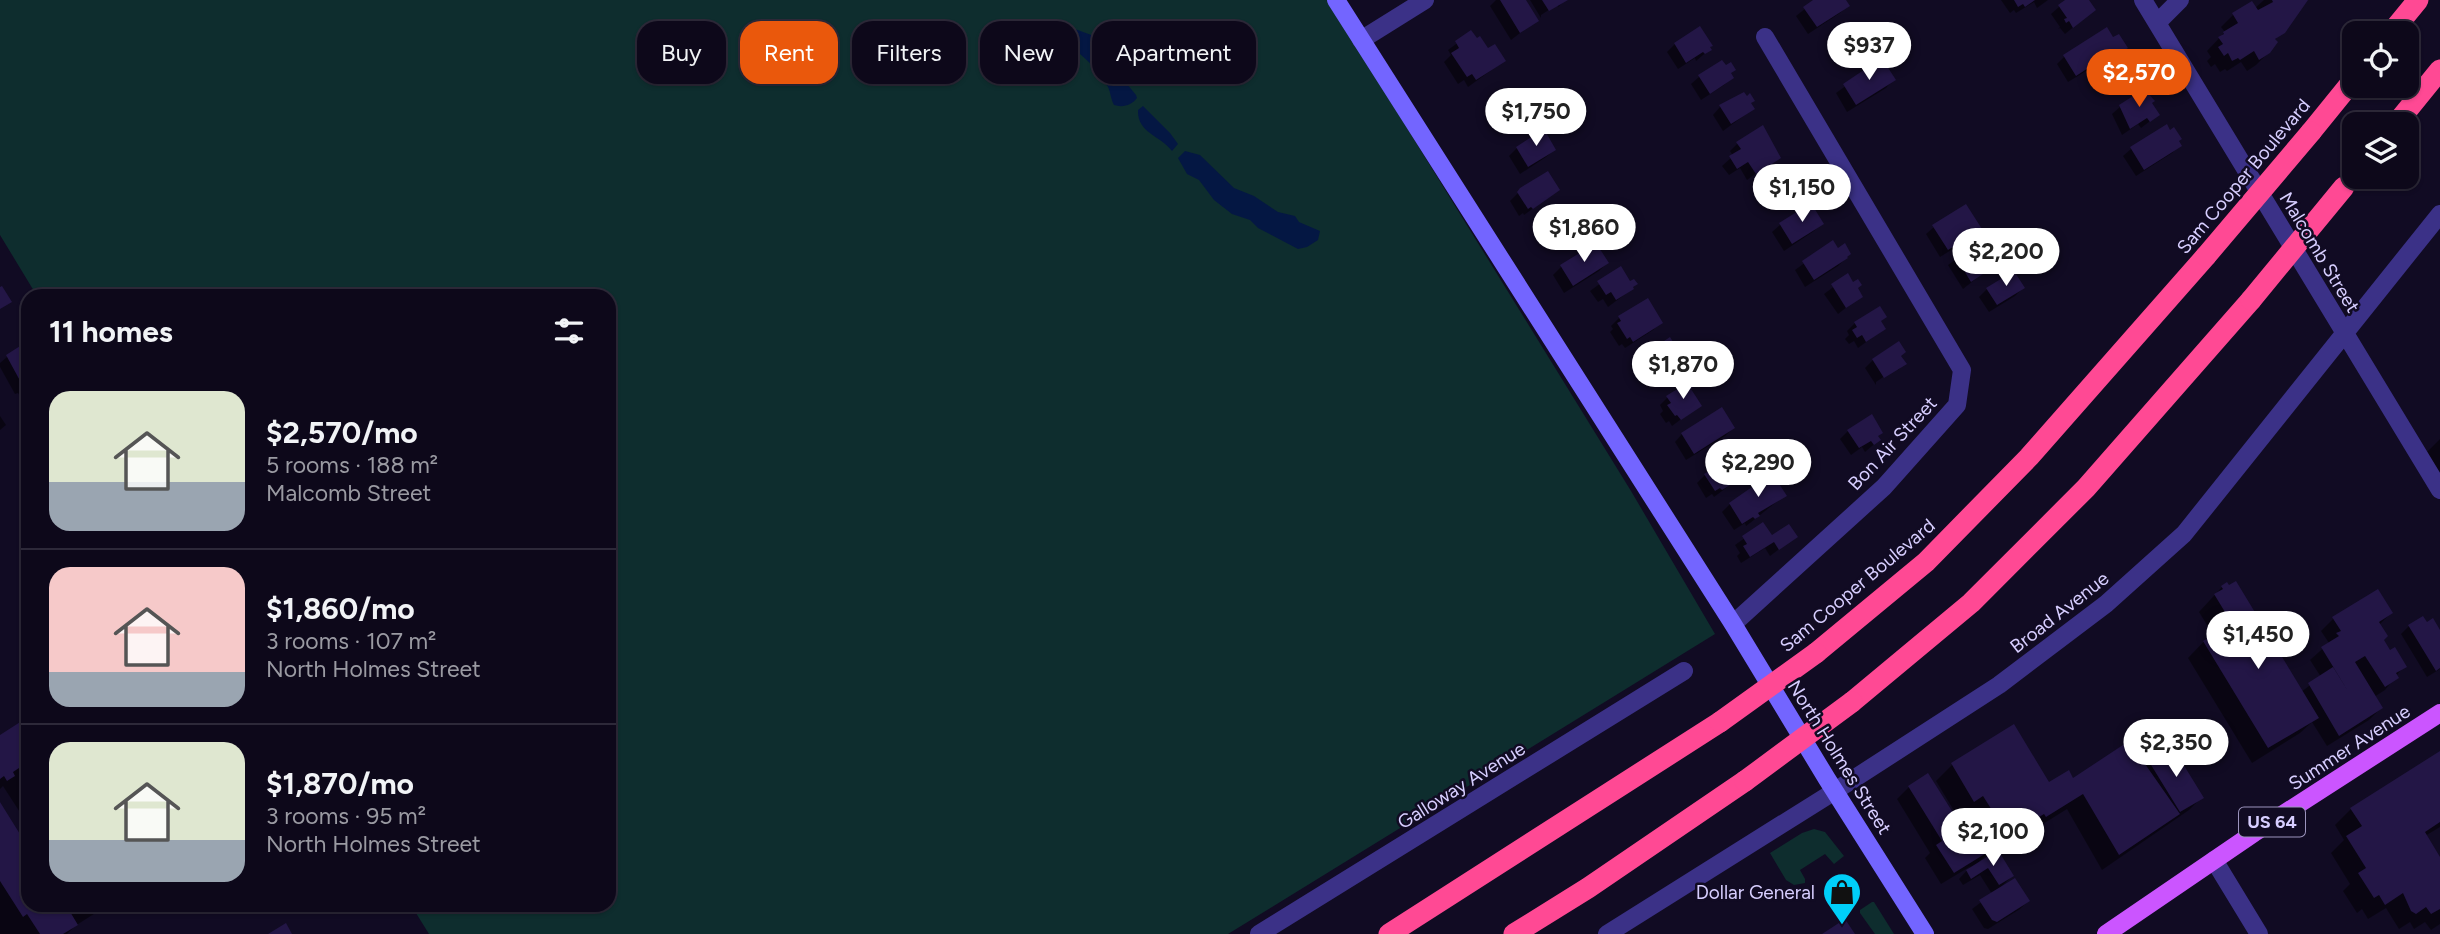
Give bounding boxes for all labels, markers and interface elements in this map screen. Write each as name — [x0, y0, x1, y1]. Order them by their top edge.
chip: Buy — [637, 21, 726, 84]
chip: Rent — [740, 21, 838, 84]
chip: Filters — [852, 21, 966, 84]
chip: New — [980, 21, 1078, 84]
chip: Apartment — [1092, 21, 1256, 84]
map controls — [2342, 21, 2419, 189]
button: locate — [2342, 21, 2419, 98]
pin: $937 — [1828, 22, 1910, 82]
text: $937 — [1843, 31, 1895, 59]
pin: $2,570 — [2082, 50, 2196, 109]
text: $2,570 — [2102, 58, 2176, 86]
pin: $1,750 — [1479, 88, 1593, 148]
street label: Sam Cooper Boulevard — [2172, 94, 2315, 258]
text: $1,750 — [1501, 97, 1571, 125]
button: layers — [2342, 112, 2419, 189]
pin: $1,150 — [1745, 164, 1859, 224]
text: $1,150 — [1769, 173, 1835, 201]
street label: Malcomb Street — [2275, 188, 2365, 317]
pin: $1,860 — [1527, 204, 1641, 264]
text: $1,860 — [1549, 213, 1619, 241]
pin: $2,200 — [1949, 229, 2063, 288]
text: $2,200 — [1968, 237, 2044, 265]
icon: filters — [550, 312, 588, 350]
text: 11 homes — [49, 313, 173, 350]
pin: $1,870 — [1626, 342, 1740, 401]
text: $1,870 — [1648, 350, 1718, 378]
street label: Bon Air Street — [1843, 392, 1942, 495]
text: $2,570/mo — [266, 414, 418, 451]
icon: home — [105, 419, 189, 503]
pin: $2,290 — [1701, 440, 1815, 499]
text: $2,290 — [1721, 448, 1795, 476]
text: 5 rooms · 188 m² — [266, 451, 438, 479]
text: Malcomb Street — [266, 479, 431, 507]
street label: Sam Cooper Boulevard — [1775, 514, 1939, 657]
street label: Broad Avenue — [2005, 567, 2113, 658]
text: $1,860/mo — [266, 590, 415, 627]
icon: home — [105, 595, 189, 679]
pin: $1,450 — [2201, 612, 2315, 671]
text: $1,450 — [2222, 620, 2294, 648]
text: 3 rooms · 107 m² — [266, 627, 436, 655]
text: North Holmes Street — [266, 655, 481, 683]
street label: North Holmes Street — [1783, 676, 1896, 839]
street label: Summer Avenue — [2284, 700, 2414, 795]
pin: $2,350 — [2119, 720, 2233, 779]
text: $2,350 — [2139, 728, 2213, 756]
street label: Galloway Avenue — [1393, 737, 1529, 834]
text: $1,870/mo — [266, 765, 414, 802]
icon: home — [105, 770, 189, 854]
text: 3 rooms · 95 m² — [266, 802, 426, 830]
pin: $2,100 — [1936, 808, 2050, 868]
road number: US 64 — [2239, 808, 2305, 836]
text: $2,100 — [1957, 817, 2029, 845]
text: North Holmes Street — [266, 830, 481, 858]
shop icon: Dollar General — [1821, 871, 1863, 926]
place label: Dollar General — [1696, 881, 1815, 904]

